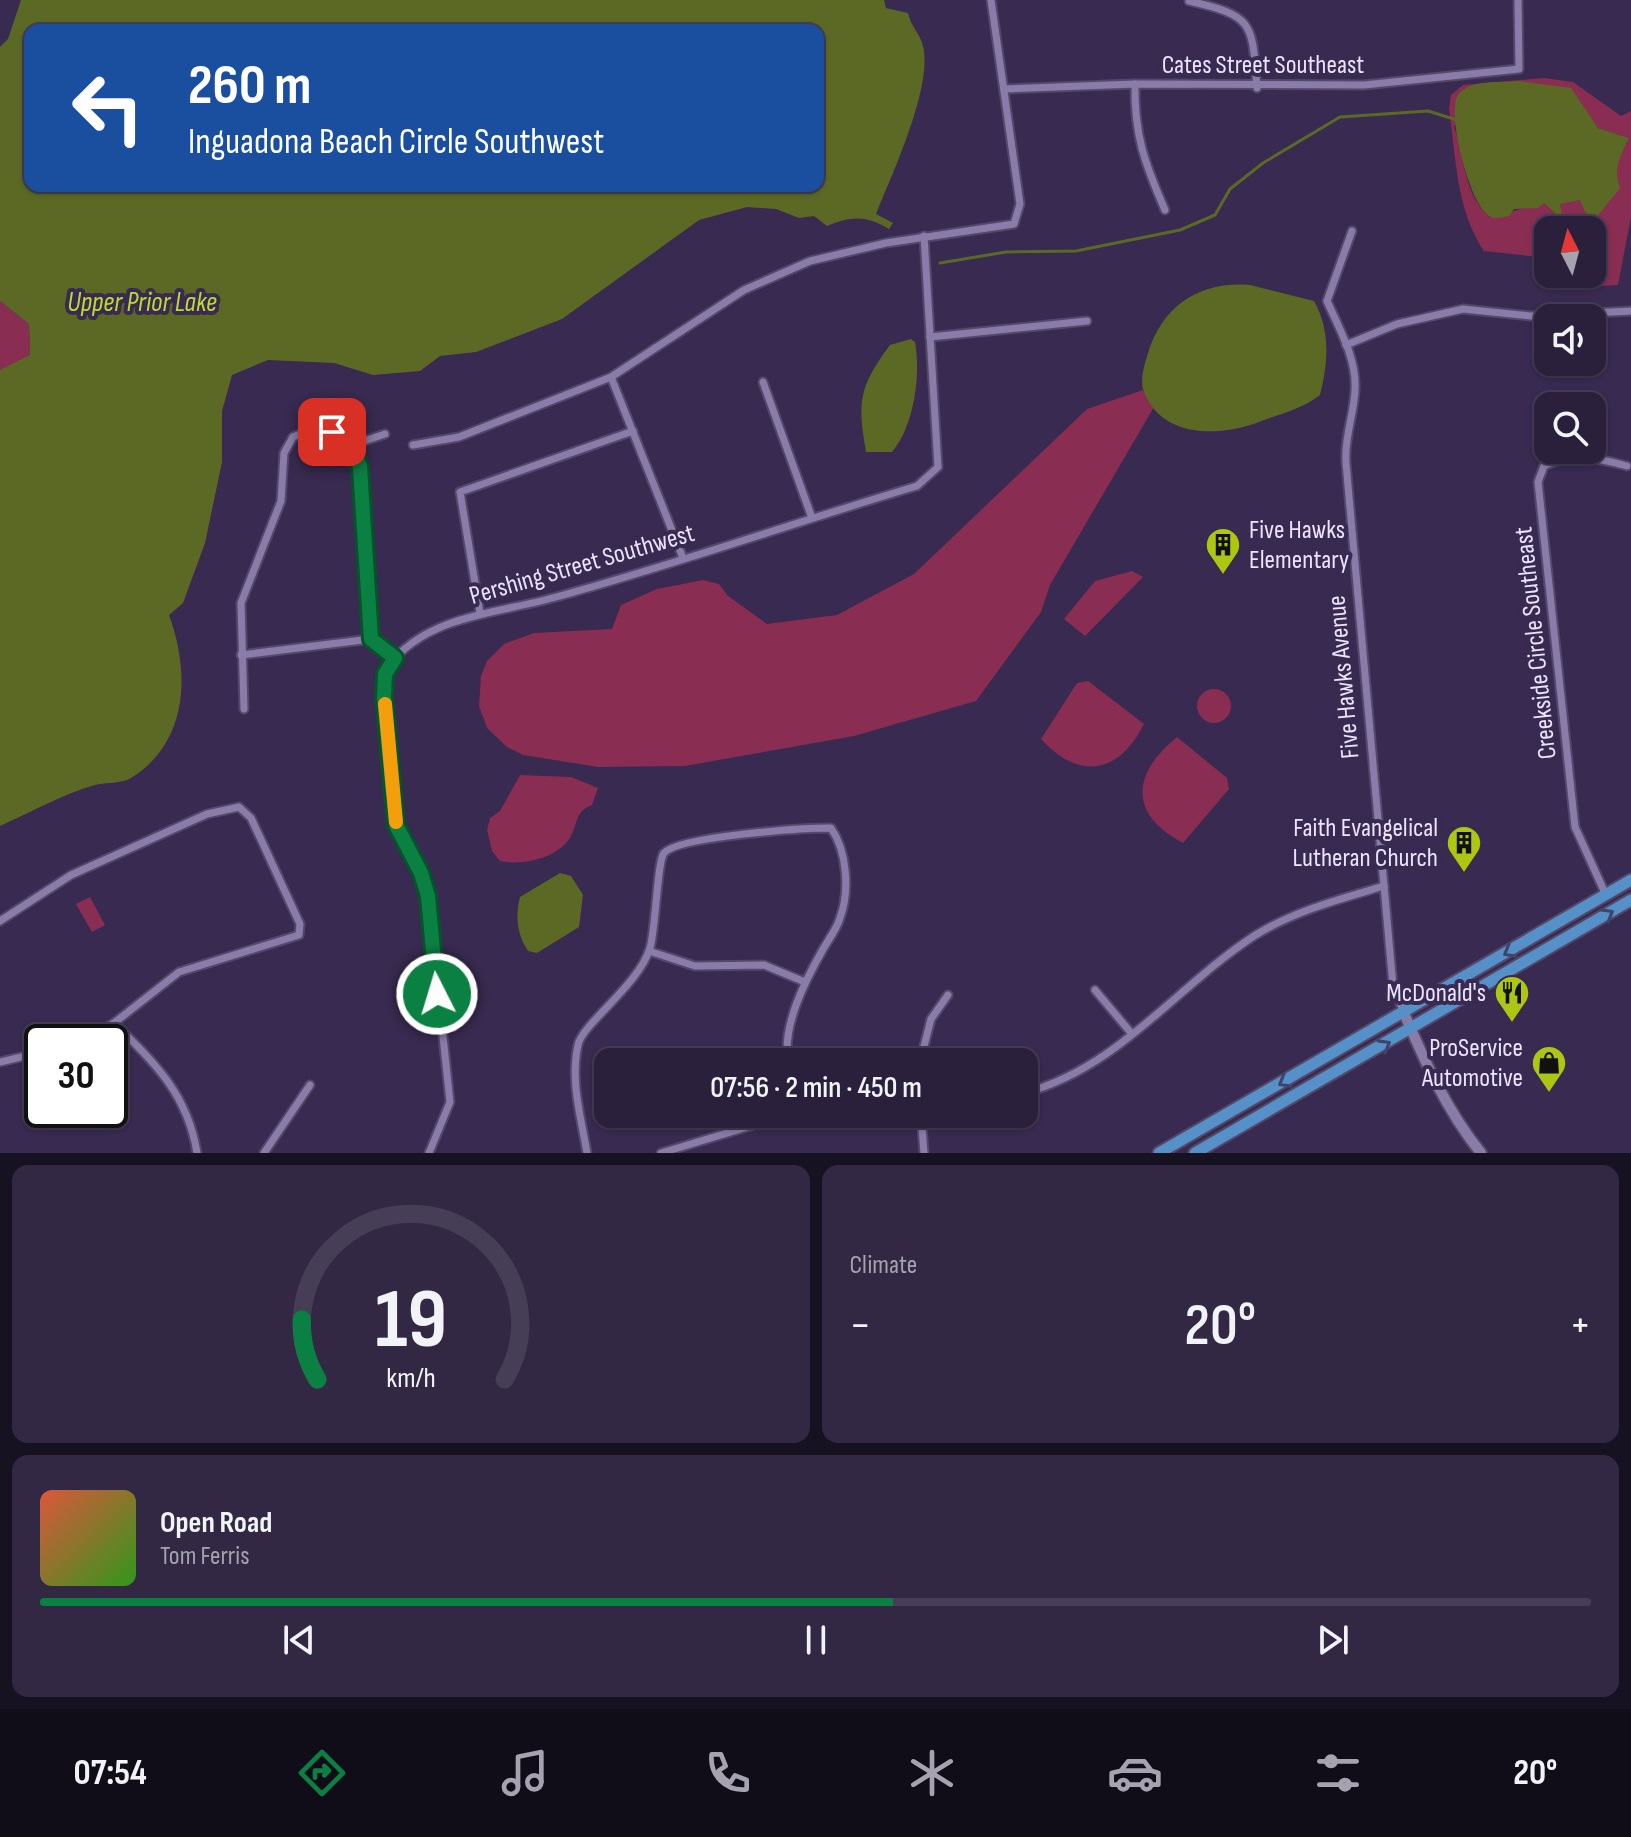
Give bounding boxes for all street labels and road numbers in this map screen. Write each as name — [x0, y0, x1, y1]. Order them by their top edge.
street label: Cates Street Southeast — [1162, 50, 1364, 81]
street label: Pershing Street Southwest — [466, 518, 698, 612]
street label: Creekside Circle Southeast — [1508, 525, 1564, 761]
street label: Five Hawks Avenue — [1321, 594, 1367, 760]

